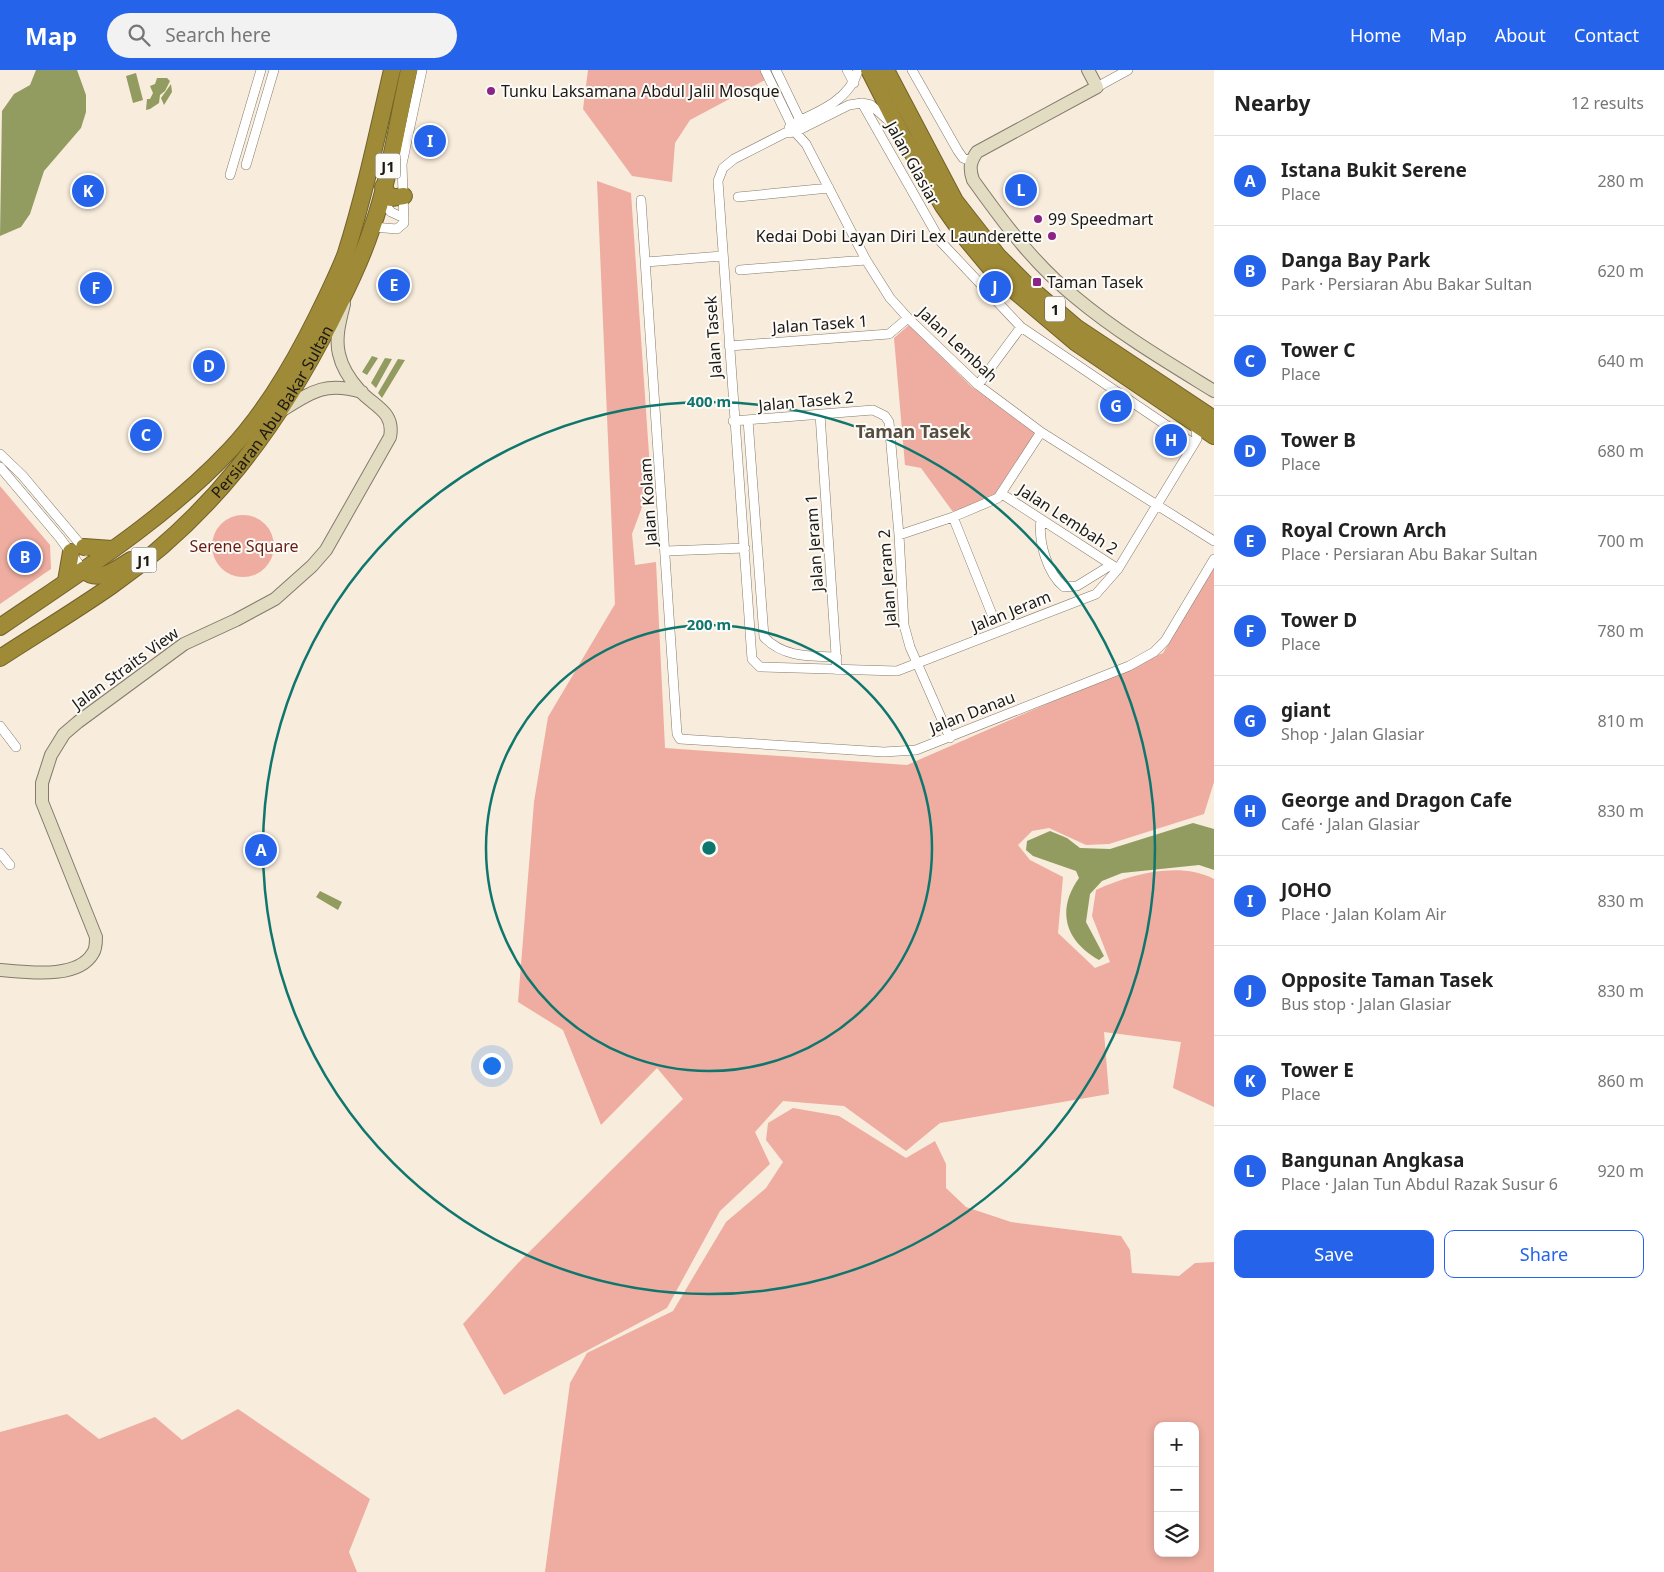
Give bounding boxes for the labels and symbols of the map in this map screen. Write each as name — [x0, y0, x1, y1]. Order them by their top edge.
place label: Tunku Laksamana Abdul Jalil Mosque — [501, 80, 780, 102]
marker: Tunku Laksamana Abdul Jalil Mosque — [485, 85, 497, 97]
street label: Jalan Glasiar — [880, 115, 945, 209]
pin: I — [414, 122, 446, 160]
road number: J1 — [376, 154, 400, 178]
pin: L — [1005, 171, 1037, 209]
pin: K — [72, 172, 104, 210]
place label: 99 Speedmart — [1048, 208, 1154, 230]
marker: 99 Speedmart — [1032, 213, 1044, 225]
place label: Kedai Dobi Layan Diri Lex Launderette — [756, 225, 1042, 247]
marker: Kedai Dobi Layan Diri Lex Launderette — [1046, 230, 1058, 242]
pin: E — [378, 266, 410, 304]
pin: J — [979, 268, 1011, 306]
pin: F — [80, 269, 112, 307]
place label: Taman Tasek — [1047, 271, 1144, 293]
marker: Taman Tasek — [1031, 276, 1043, 288]
street label: Jalan Tasek — [699, 295, 727, 381]
road number: 1 — [1045, 296, 1065, 322]
street label: Jalan Lembah — [912, 300, 1003, 387]
street label: Jalan Tasek 1 — [770, 310, 868, 338]
street label: Persiaran Abu Bakar Sultan — [206, 321, 338, 503]
pin: D — [193, 347, 225, 385]
street label: Jalan Tasek 2 — [755, 386, 855, 416]
pin: G — [1100, 387, 1132, 425]
text: 400 m — [687, 391, 731, 411]
pin: C — [130, 416, 162, 454]
district label: Taman Tasek — [855, 419, 971, 443]
pin: H — [1155, 421, 1187, 459]
street label: Jalan Kolam — [634, 457, 662, 549]
street label: Jalan Lembah 2 — [1012, 477, 1122, 560]
street label: Jalan Jeram 1 — [800, 494, 829, 594]
street label: Jalan Jeram 2 — [873, 529, 902, 629]
park label: Serene Square — [190, 535, 299, 557]
pin: B — [9, 538, 41, 576]
road number: J1 — [132, 548, 156, 572]
street label: Jalan Jeram — [966, 585, 1054, 638]
text: 200 m — [687, 614, 731, 634]
street label: Jalan Straits View — [66, 622, 183, 715]
street label: Jalan Danau — [924, 686, 1018, 739]
pin: A — [245, 831, 277, 869]
centre of rings — [700, 839, 718, 857]
your location — [479, 1053, 505, 1079]

